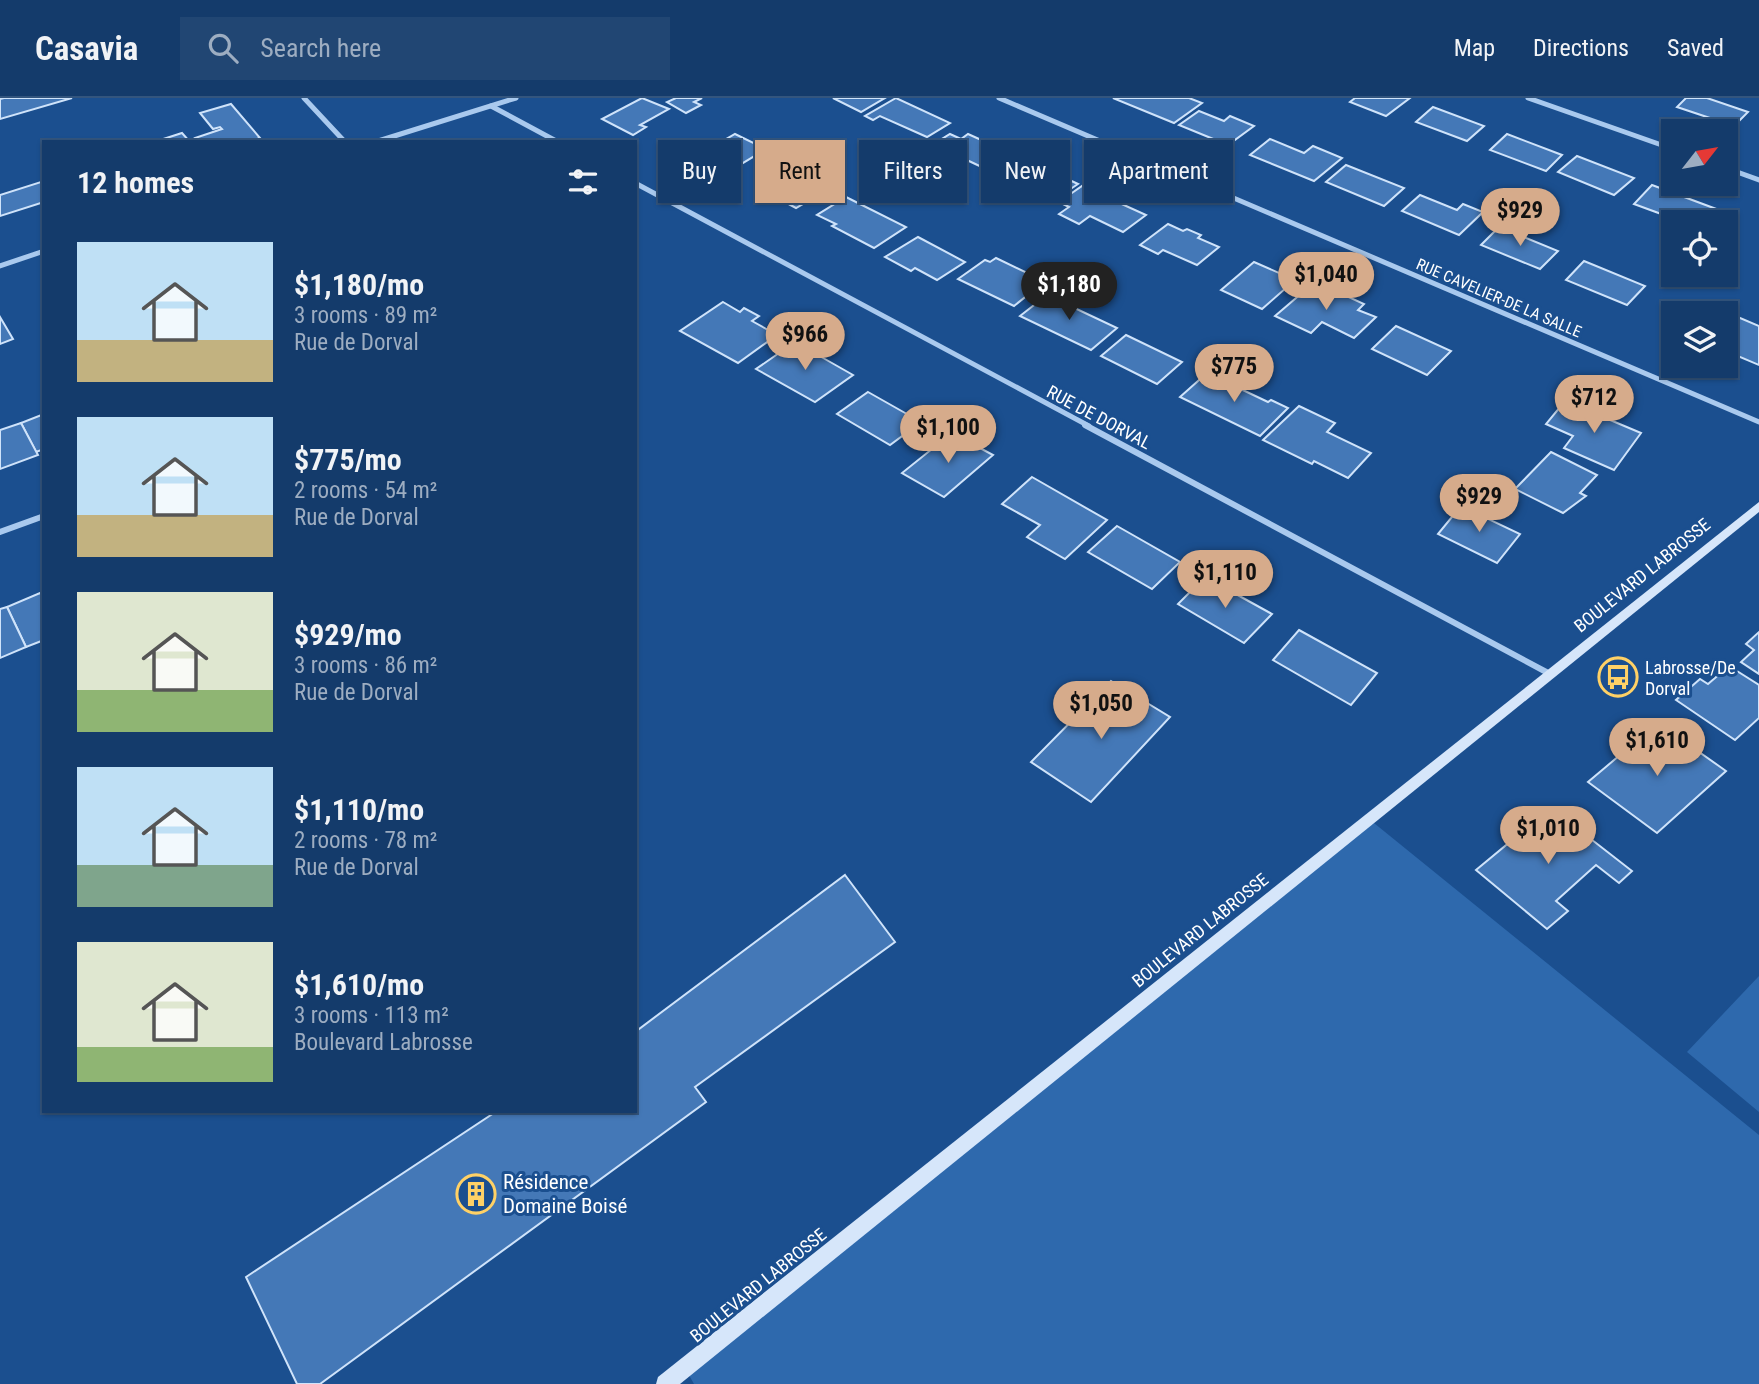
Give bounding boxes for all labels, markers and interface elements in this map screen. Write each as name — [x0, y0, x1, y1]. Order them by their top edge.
search box — [180, 17, 670, 80]
text: Casavia — [35, 29, 138, 68]
icon: search — [204, 29, 242, 67]
text: Search here — [260, 33, 381, 63]
text: Map — [1454, 34, 1495, 62]
text: Directions — [1533, 34, 1629, 62]
text: Saved — [1667, 34, 1724, 62]
north arrow — [1661, 119, 1738, 196]
map controls — [1661, 119, 1738, 378]
chip: Buy — [658, 140, 741, 203]
chip: Rent — [755, 140, 845, 203]
chip: Filters — [859, 140, 967, 203]
chip: New — [981, 140, 1070, 203]
chip: Apartment — [1084, 140, 1233, 203]
icon: filters — [564, 163, 602, 201]
text: 12 homes — [77, 165, 194, 200]
pin: $929 — [1479, 188, 1561, 248]
text: $929 — [1497, 197, 1543, 224]
button: locate — [1661, 210, 1738, 287]
pin: $1,040 — [1269, 252, 1383, 312]
street label: RUE CAVELIER-DE LA SALLE — [1413, 255, 1585, 341]
text: $1,040 — [1294, 261, 1358, 288]
pin: $1,180 — [1012, 262, 1126, 322]
text: $1,180/mo — [294, 267, 424, 302]
icon: home — [133, 270, 217, 354]
text: $1,180 — [1037, 271, 1101, 298]
button: layers — [1661, 301, 1738, 378]
text: 3 rooms · 89 m² — [294, 302, 437, 329]
pin: $966 — [764, 313, 846, 372]
text: $966 — [782, 321, 828, 348]
text: Rue de Dorval — [294, 329, 419, 356]
pin: $775 — [1193, 344, 1275, 404]
text: $775 — [1211, 353, 1257, 380]
pin: $712 — [1553, 376, 1635, 435]
street label: RUE DE DORVAL — [1043, 381, 1155, 453]
text: $712 — [1571, 384, 1617, 411]
pin: $1,100 — [891, 406, 1005, 465]
text: $1,100 — [916, 414, 980, 441]
text: $775/mo — [294, 442, 402, 477]
icon: home — [133, 445, 217, 529]
pin: $929 — [1438, 474, 1520, 534]
text: 2 rooms · 54 m² — [294, 477, 437, 504]
text: $929 — [1456, 483, 1502, 510]
text: Rue de Dorval — [294, 504, 419, 531]
street label: BOULEVARD LABROSSE — [1570, 514, 1714, 636]
pin: $1,110 — [1168, 550, 1282, 610]
text: $1,110 — [1193, 559, 1257, 586]
text: $929/mo — [294, 617, 402, 652]
icon: home — [133, 620, 217, 704]
text: 3 rooms · 86 m² — [294, 652, 437, 679]
bus stop icon: Labrosse/De Dorval — [1597, 656, 1639, 698]
place label: Labrosse/De Dorval — [1645, 657, 1736, 699]
text: Rue de Dorval — [294, 679, 419, 706]
pin: $1,050 — [1044, 682, 1158, 741]
text: $1,050 — [1069, 690, 1133, 717]
pin: $1,610 — [1600, 718, 1714, 778]
text: $1,610 — [1625, 727, 1689, 754]
text: $1,110/mo — [294, 792, 424, 827]
icon: home — [133, 795, 217, 879]
pin: $1,010 — [1491, 806, 1605, 866]
text: $1,010 — [1516, 815, 1580, 842]
text: 2 rooms · 78 m² — [294, 827, 437, 854]
text: Rue de Dorval — [294, 854, 419, 881]
street label: BOULEVARD LABROSSE — [1128, 869, 1272, 991]
text: $1,610/mo — [294, 967, 424, 1002]
icon: home — [133, 970, 217, 1054]
text: 3 rooms · 113 m² — [294, 1002, 449, 1029]
text: Boulevard Labrosse — [294, 1029, 473, 1056]
place label: Résidence Domaine Boisé — [503, 1170, 627, 1218]
building icon: Résidence Domaine Boisé — [455, 1173, 497, 1215]
street label: BOULEVARD LABROSSE — [686, 1224, 830, 1346]

